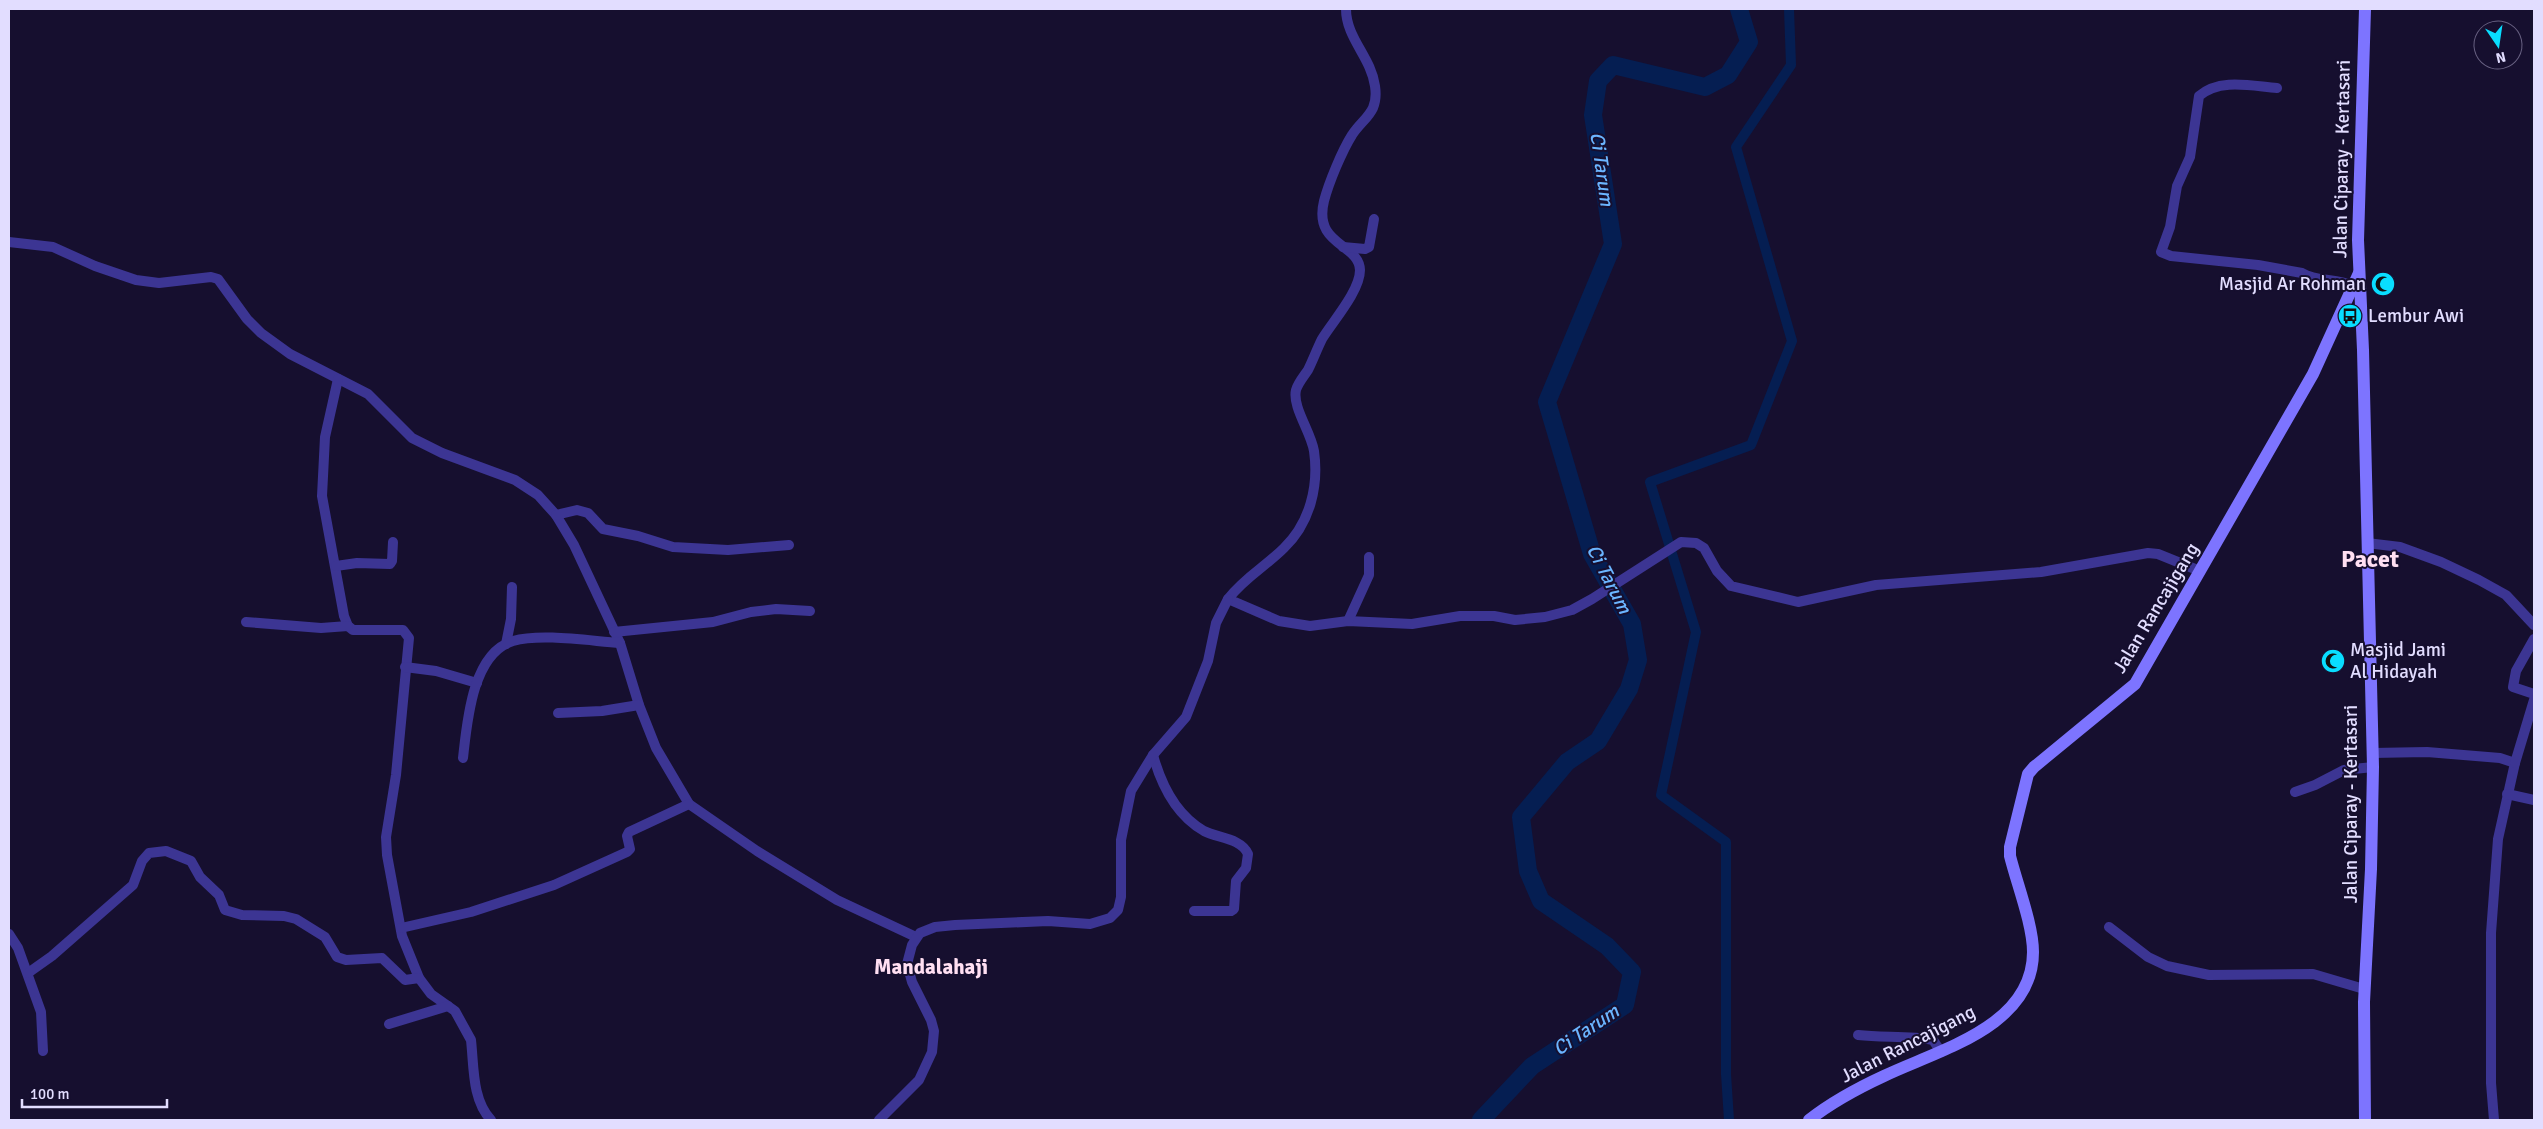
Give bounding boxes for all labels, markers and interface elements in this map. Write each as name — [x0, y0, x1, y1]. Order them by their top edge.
north arrow — [2473, 20, 2523, 70]
text: N — [2494, 48, 2507, 67]
street label: Jalan Ciparay - Kertasari — [2328, 60, 2356, 258]
water label: Ci Tarum — [1584, 130, 1620, 209]
mosque icon: Masjid Ar Rohman — [2370, 271, 2396, 297]
place label: Masjid Ar Rohman — [2219, 272, 2366, 296]
bus stop icon: Lembur Awi — [2337, 303, 2363, 329]
place label: Lembur Awi — [2368, 304, 2464, 328]
street label: Jalan Rancajigang — [2108, 538, 2204, 678]
water label: Ci Tarum — [1581, 540, 1638, 619]
district label: Pacet — [2341, 544, 2399, 574]
place label: Masjid Jami Al Hidayah — [2350, 638, 2446, 684]
mosque icon: Masjid Jami Al Hidayah — [2320, 648, 2346, 674]
street label: Jalan Ciparay - Kertasari — [2339, 705, 2363, 903]
district label: Mandalahaji — [874, 954, 988, 980]
water label: Ci Tarum — [1548, 998, 1625, 1061]
street label: Jalan Rancajigang — [1837, 1000, 1979, 1088]
scale bar — [22, 1076, 168, 1108]
text: 100 m — [30, 1085, 70, 1103]

